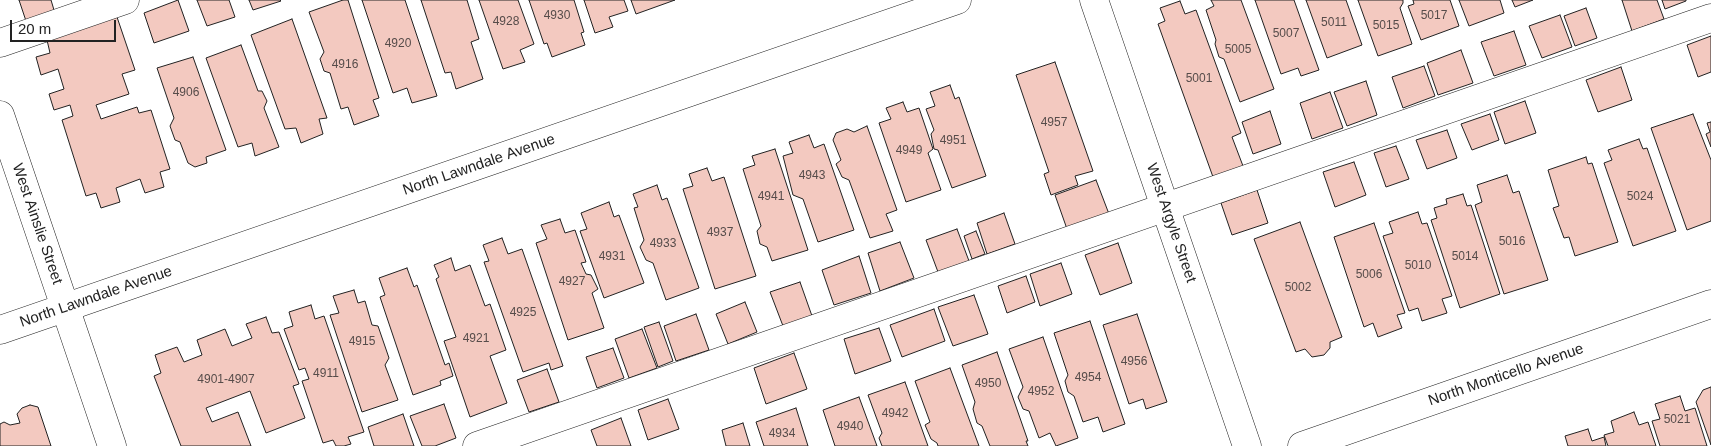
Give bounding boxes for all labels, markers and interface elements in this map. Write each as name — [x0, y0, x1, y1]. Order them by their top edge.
house number: 4930 — [544, 9, 570, 23]
house number: 5017 — [1421, 9, 1447, 23]
scale bar — [12, 10, 119, 42]
house number: 4928 — [493, 15, 519, 29]
house number: 5011 — [1321, 16, 1347, 30]
house number: 5015 — [1373, 19, 1399, 33]
text: 20 m — [18, 20, 51, 37]
house number: 5007 — [1273, 27, 1299, 41]
house number: 4920 — [385, 37, 411, 51]
house number: 5005 — [1225, 43, 1251, 57]
house number: 4916 — [332, 58, 358, 72]
house number: 5001 — [1186, 72, 1212, 86]
house number: 4906 — [173, 86, 199, 100]
house number: 4957 — [1041, 116, 1067, 130]
street label: North Lawndale Avenue — [401, 130, 557, 200]
house number: 4951 — [940, 134, 966, 148]
house number: 4949 — [896, 144, 922, 158]
street label: West Ainslie Street — [8, 161, 66, 287]
street label: West Argyle Street — [1142, 161, 1200, 285]
house number: 4943 — [799, 169, 825, 183]
house number: 4941 — [758, 190, 784, 204]
house number: 5024 — [1627, 190, 1653, 204]
house number: 4937 — [707, 226, 733, 240]
house number: 5016 — [1499, 235, 1525, 249]
house number: 4933 — [650, 237, 676, 251]
house number: 4931 — [599, 250, 625, 264]
house number: 5014 — [1452, 250, 1478, 264]
house number: 5010 — [1405, 259, 1431, 273]
street label: North Lawndale Avenue — [18, 262, 174, 332]
house number: 5006 — [1356, 268, 1382, 282]
house number: 4927 — [559, 275, 585, 289]
house number: 5002 — [1285, 281, 1311, 295]
house number: 4925 — [510, 306, 536, 320]
house number: 4921 — [463, 332, 489, 346]
house number: 4915 — [349, 335, 375, 349]
street label: North Monticello Avenue — [1426, 340, 1586, 410]
house number: 4956 — [1121, 355, 1147, 369]
house number: 4911 — [313, 367, 339, 381]
house number: 4954 — [1075, 371, 1101, 385]
house number: 4901-4907 — [197, 373, 255, 387]
house number: 4950 — [975, 377, 1001, 391]
house number: 4952 — [1028, 385, 1054, 399]
house number: 4942 — [882, 407, 908, 421]
house number: 5021 — [1664, 413, 1690, 427]
house number: 4940 — [837, 420, 863, 434]
house number: 4934 — [769, 427, 795, 441]

